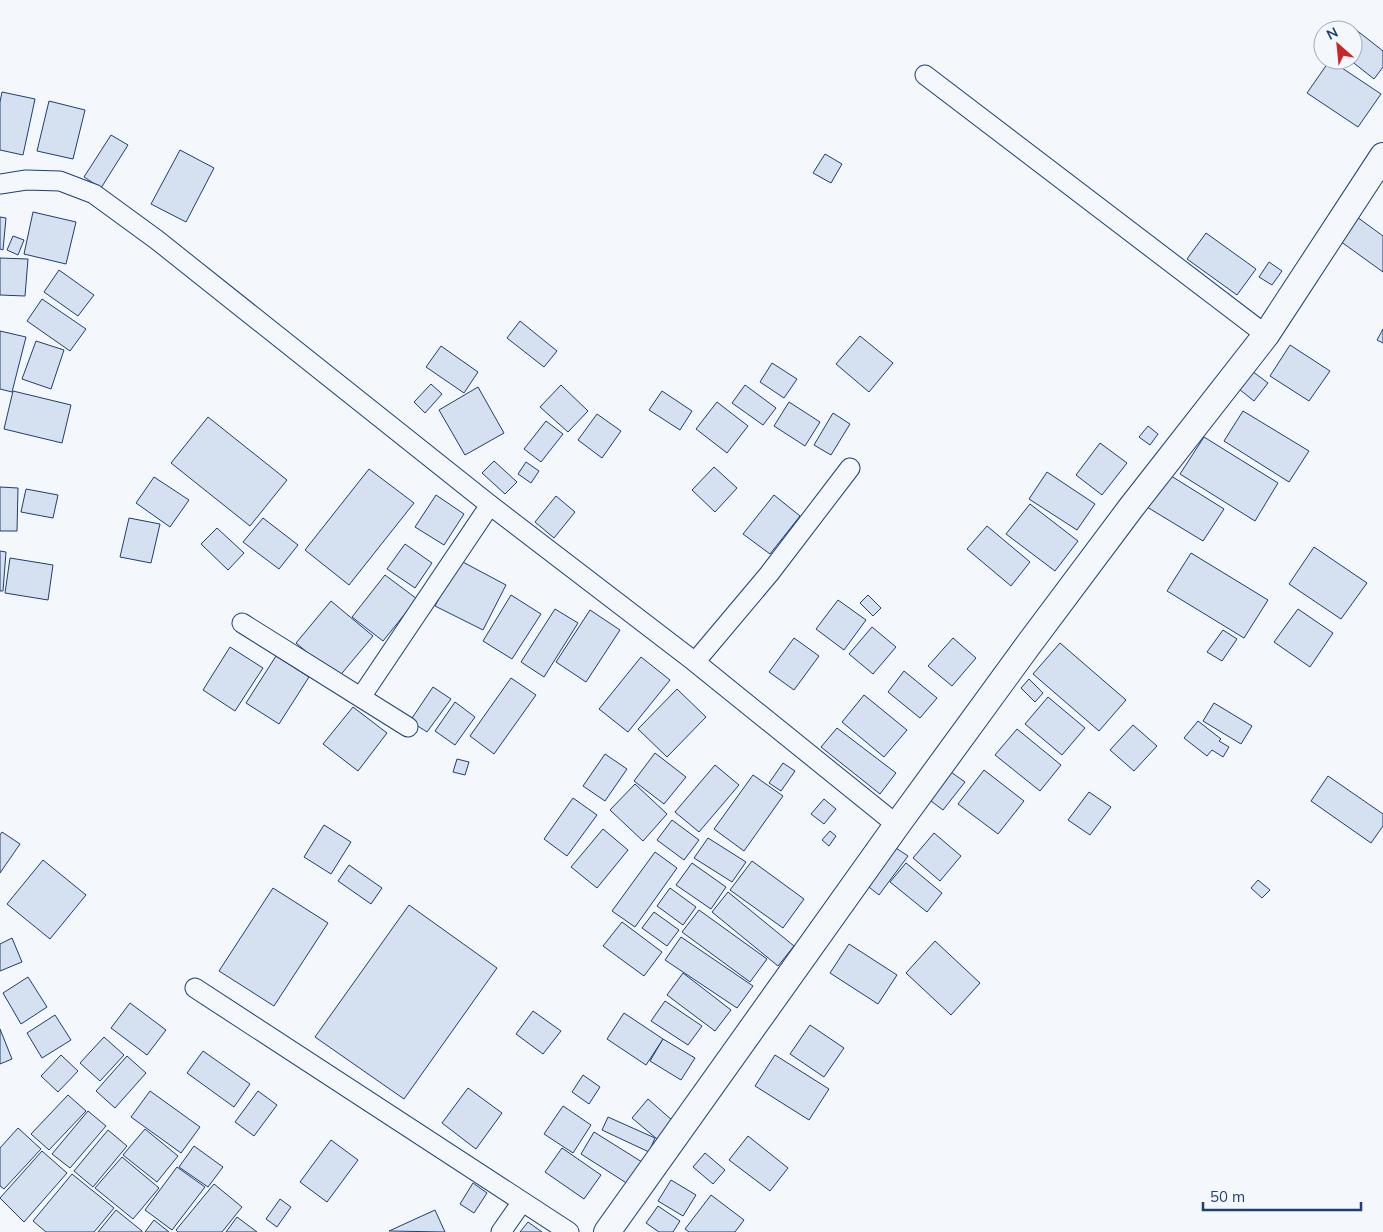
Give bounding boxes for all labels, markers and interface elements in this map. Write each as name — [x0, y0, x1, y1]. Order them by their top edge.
north arrow — [1313, 20, 1363, 70]
text: N — [1323, 23, 1341, 44]
scale bar — [1203, 1180, 1360, 1212]
text: 50 m — [1210, 1187, 1245, 1206]

